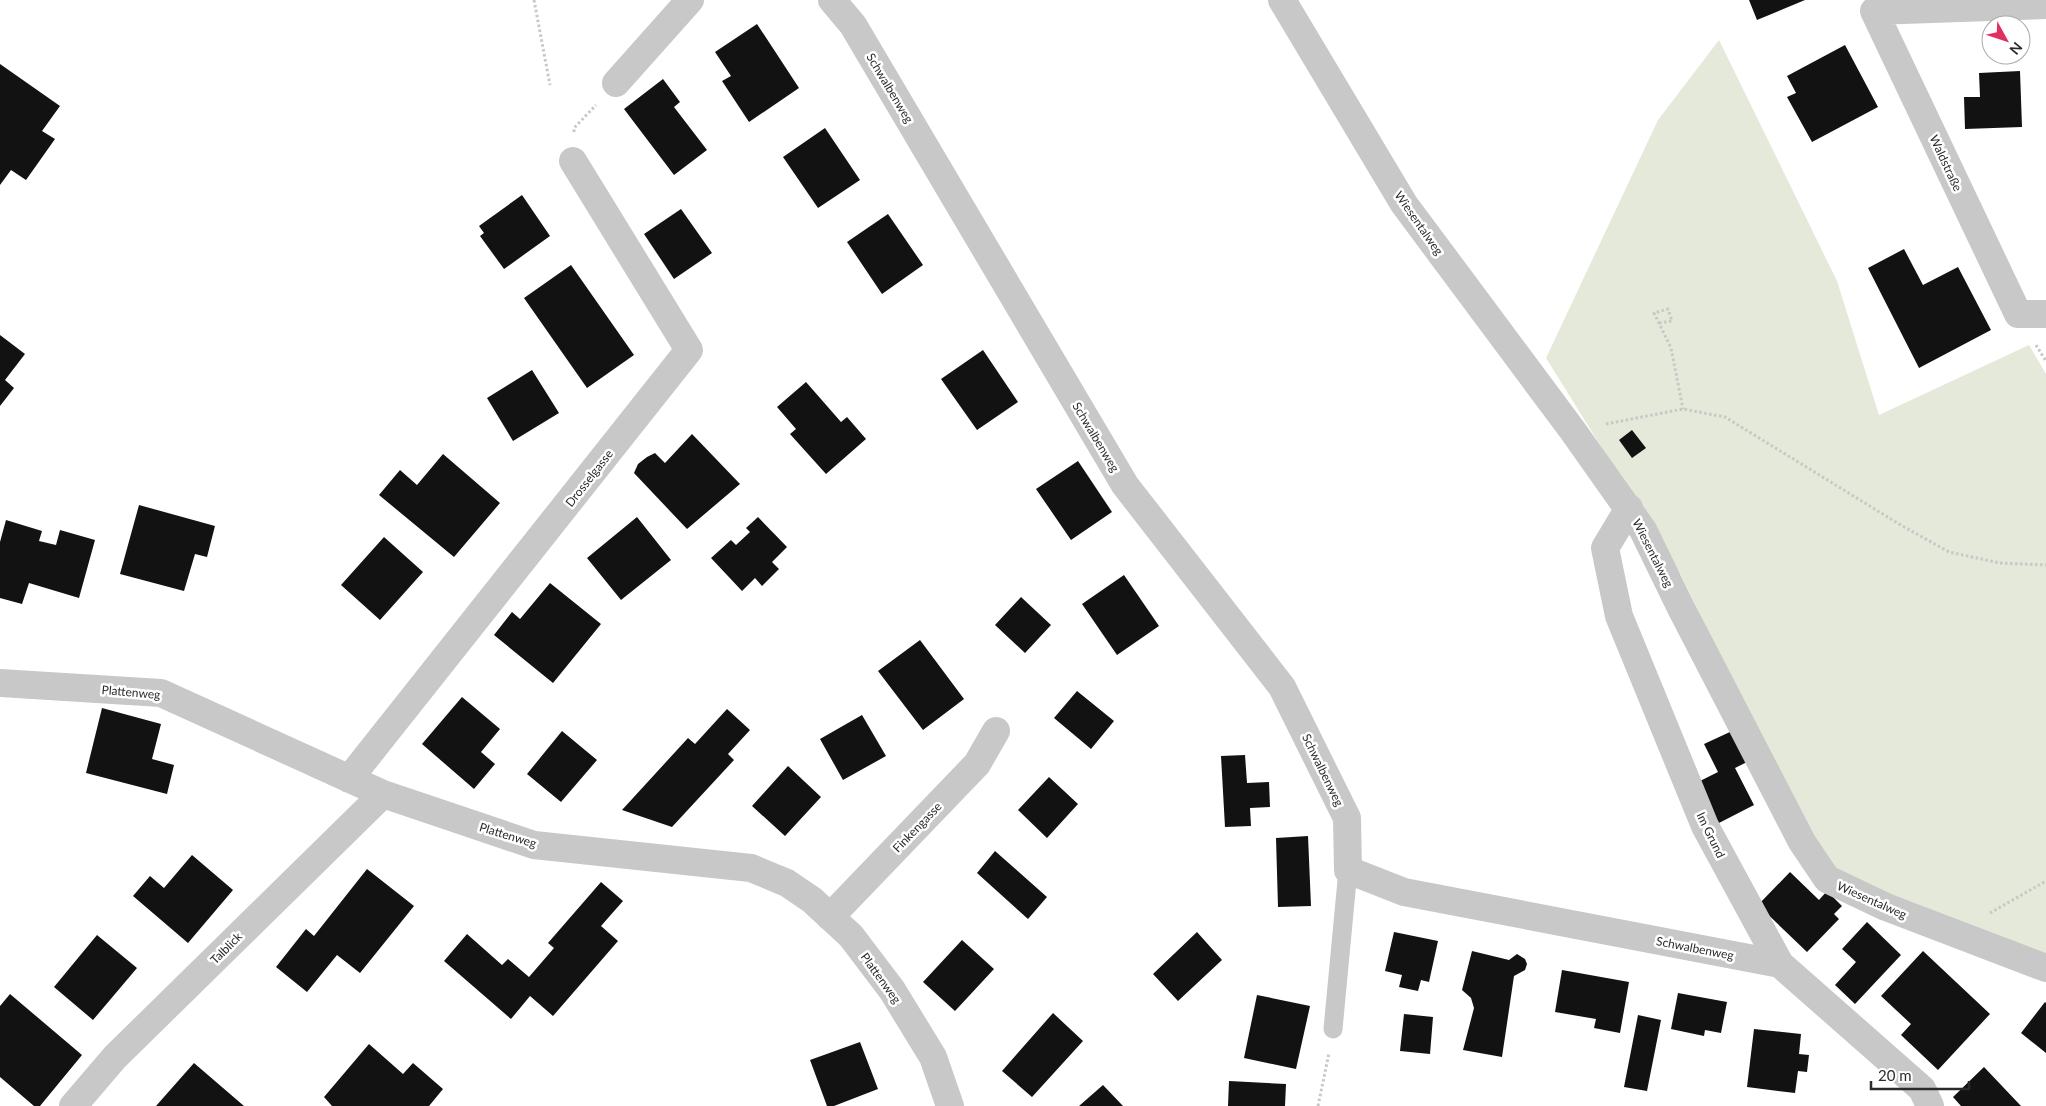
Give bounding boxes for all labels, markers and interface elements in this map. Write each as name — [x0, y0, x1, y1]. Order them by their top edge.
north arrow — [1981, 15, 2031, 65]
text: N — [2006, 39, 2026, 58]
street label: Schwalbenweg — [863, 50, 917, 126]
street label: Waldstraße — [1926, 133, 1966, 193]
street label: Wiesentalweg — [1391, 188, 1447, 258]
street label: Schwalbenweg — [1069, 399, 1123, 475]
street label: Drosselgasse — [562, 446, 616, 510]
street label: Wiesentalweg — [1629, 516, 1677, 590]
street label: Plattenweg — [101, 682, 161, 702]
street label: Schwalbenweg — [1299, 731, 1347, 809]
street label: Finkengasse — [889, 799, 945, 855]
street label: Im Grund — [1693, 810, 1729, 860]
street label: Plattenweg — [478, 819, 538, 851]
street label: Wiesentalweg — [1835, 878, 1909, 922]
street label: Talblick — [207, 928, 246, 967]
street label: Schwalbenweg — [1655, 933, 1735, 963]
street label: Plattenweg — [858, 950, 904, 1006]
scale bar — [1871, 1058, 1968, 1090]
text: 20 m — [1878, 1066, 1912, 1084]

